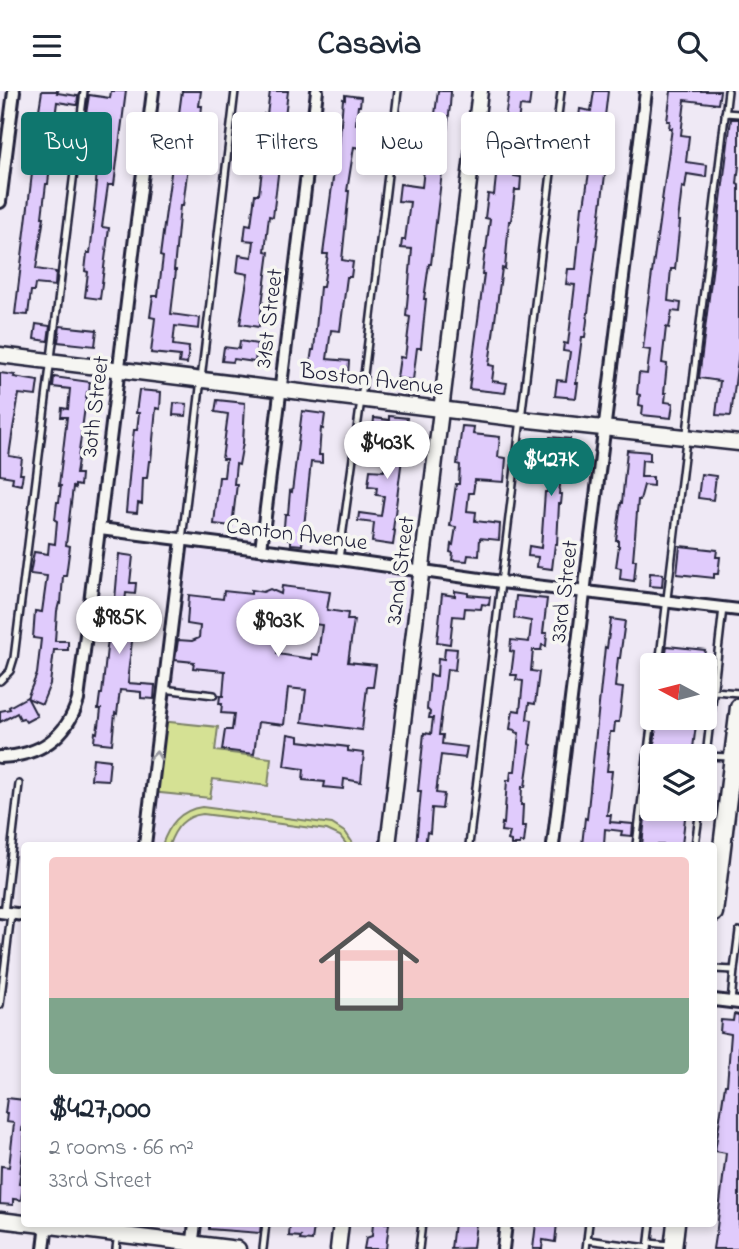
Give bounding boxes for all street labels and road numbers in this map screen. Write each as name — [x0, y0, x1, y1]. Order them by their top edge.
street label: 31st Street — [248, 266, 293, 370]
street label: 30th Street — [74, 354, 119, 459]
street label: Boston Avenue — [297, 355, 446, 406]
street label: Canton Avenue — [224, 510, 370, 561]
street label: 32nd Street — [378, 514, 425, 626]
street label: 33rd Street — [543, 538, 588, 644]

